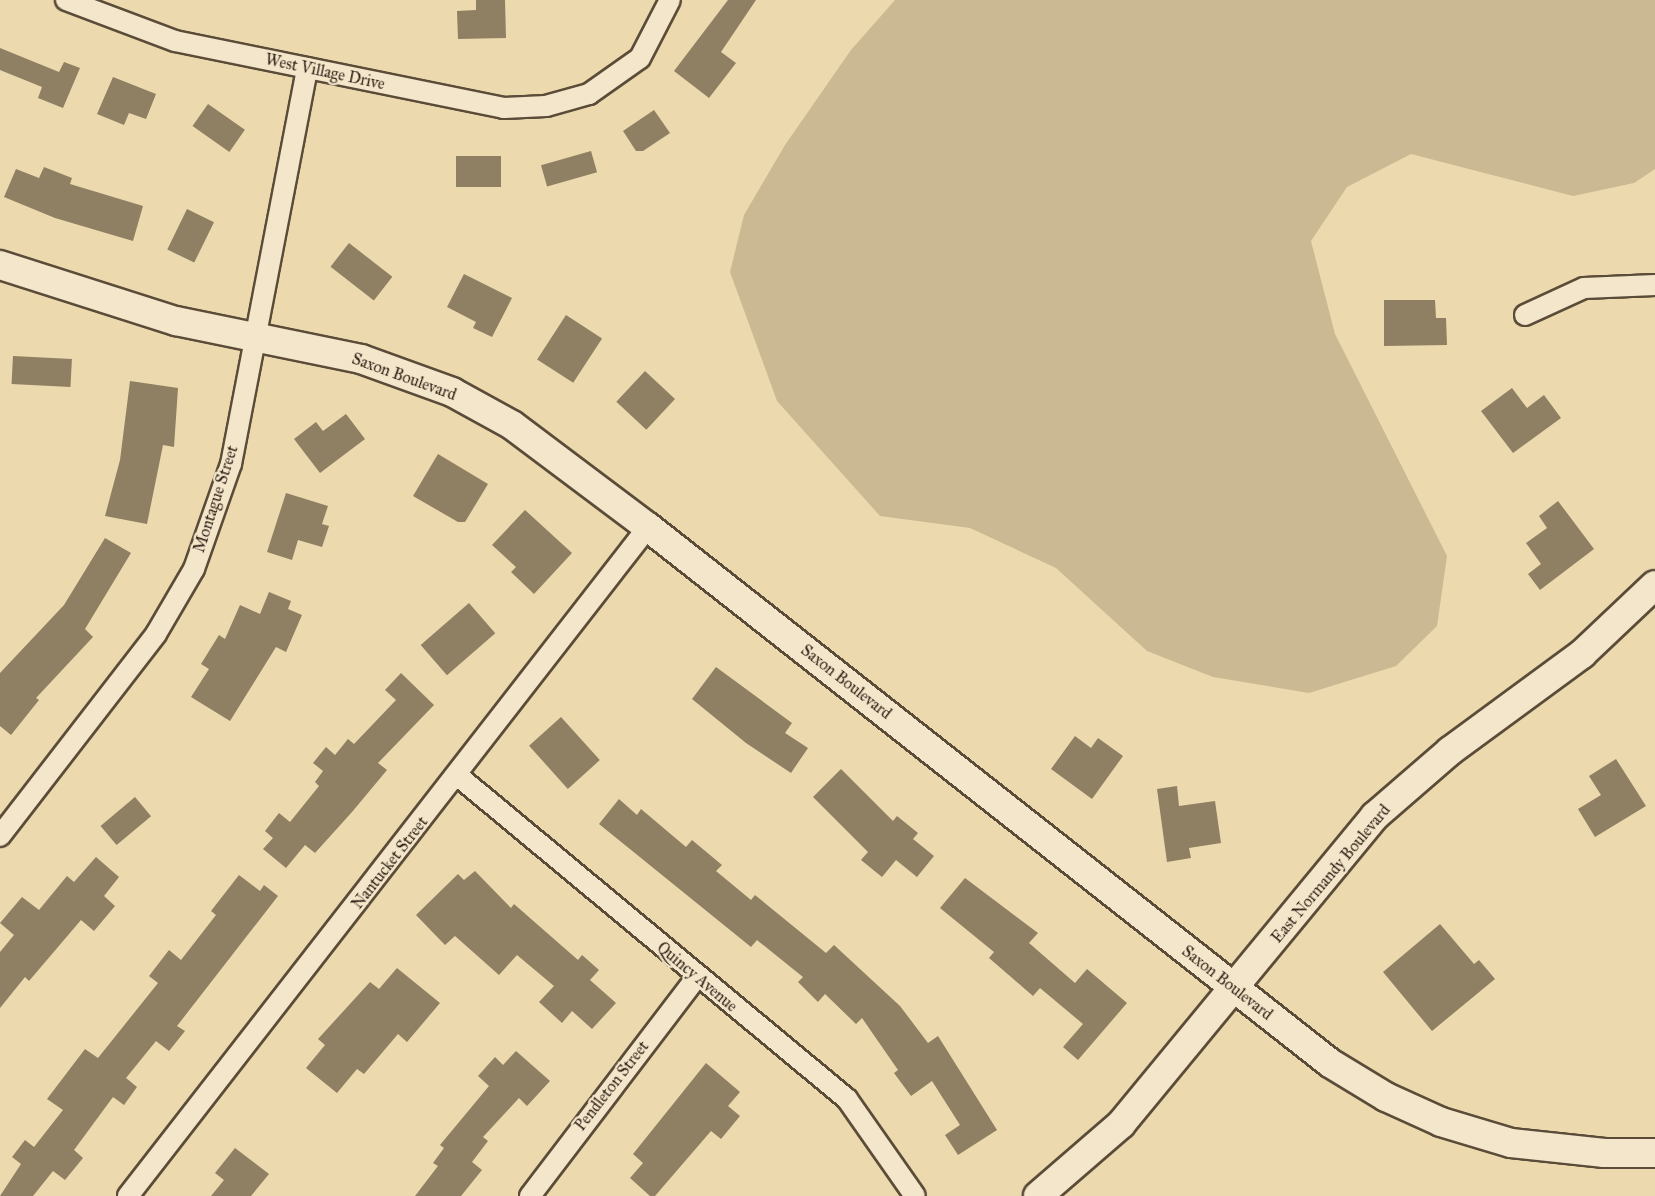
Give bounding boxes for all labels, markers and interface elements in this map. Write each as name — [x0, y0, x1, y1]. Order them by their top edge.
street label: West Village Drive — [264, 50, 386, 94]
street label: Saxon Boulevard — [349, 349, 459, 405]
street label: Montague Street — [190, 443, 242, 555]
street label: Saxon Boulevard — [797, 641, 895, 723]
street label: East Normandy Boulevard — [1267, 801, 1395, 947]
street label: Nantucket Street — [348, 813, 432, 913]
street label: Quincy Avenue — [653, 938, 741, 1016]
street label: Saxon Boulevard — [1178, 942, 1276, 1024]
street label: Pendleton Street — [571, 1037, 653, 1135]

